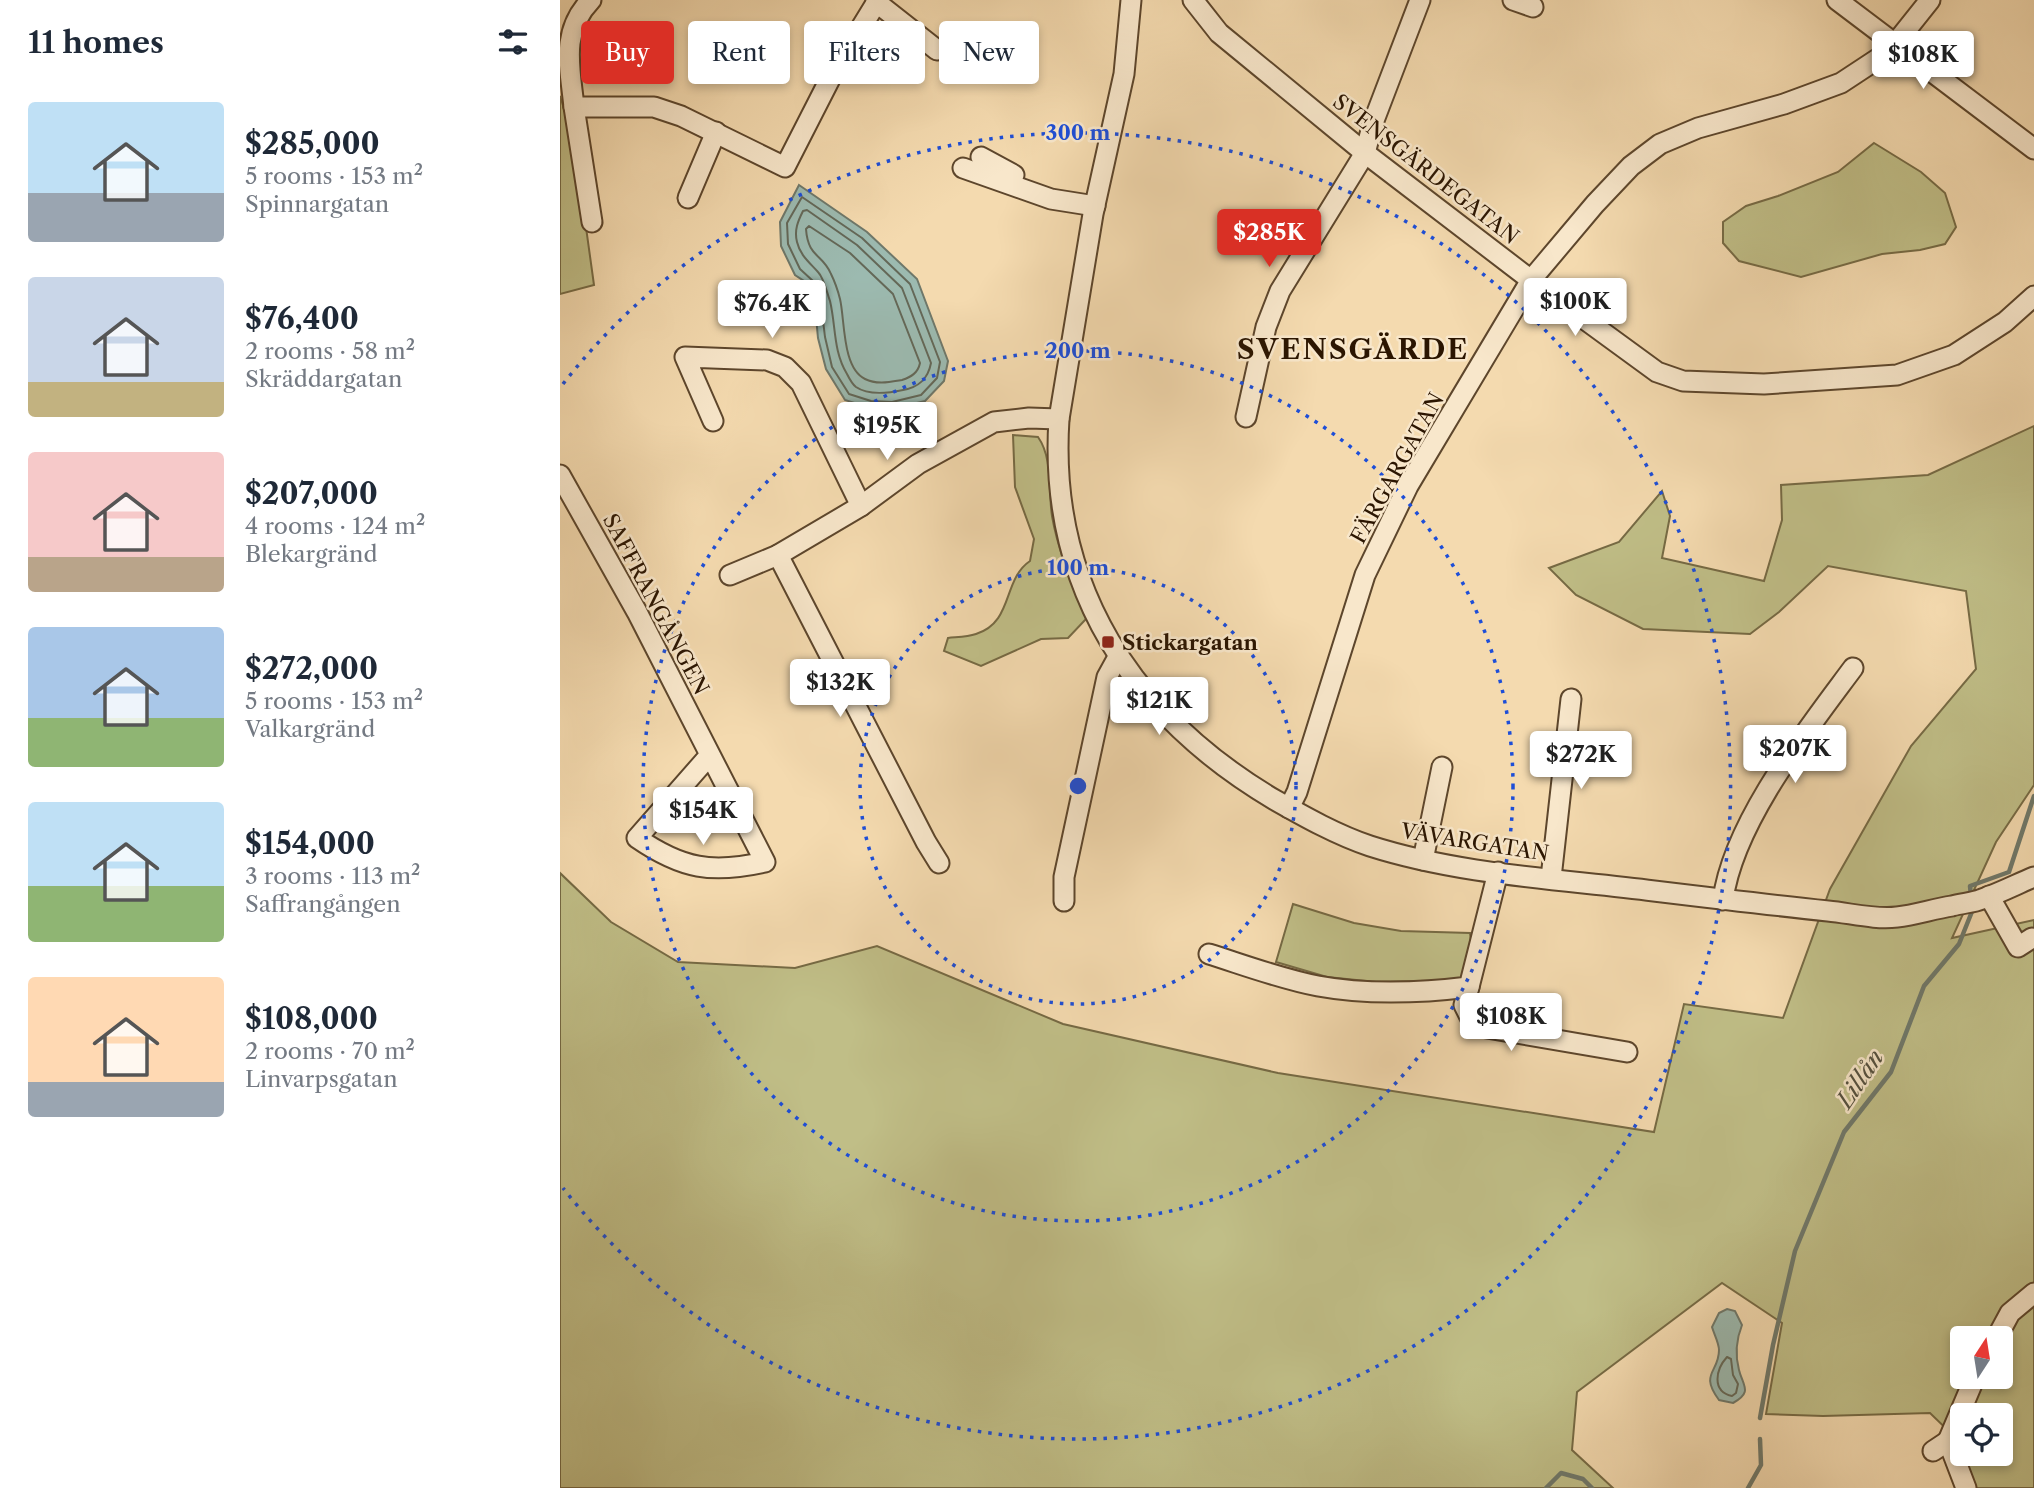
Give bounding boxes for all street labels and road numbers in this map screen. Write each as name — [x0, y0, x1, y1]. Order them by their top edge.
street label: SVENSGÄRDEGATAN — [1328, 89, 1524, 249]
street label: FÄRGARGATAN — [1345, 388, 1449, 548]
street label: SAFFRANGÅNGEN — [598, 509, 714, 699]
street label: VÄVARGATAN — [1398, 818, 1551, 866]

